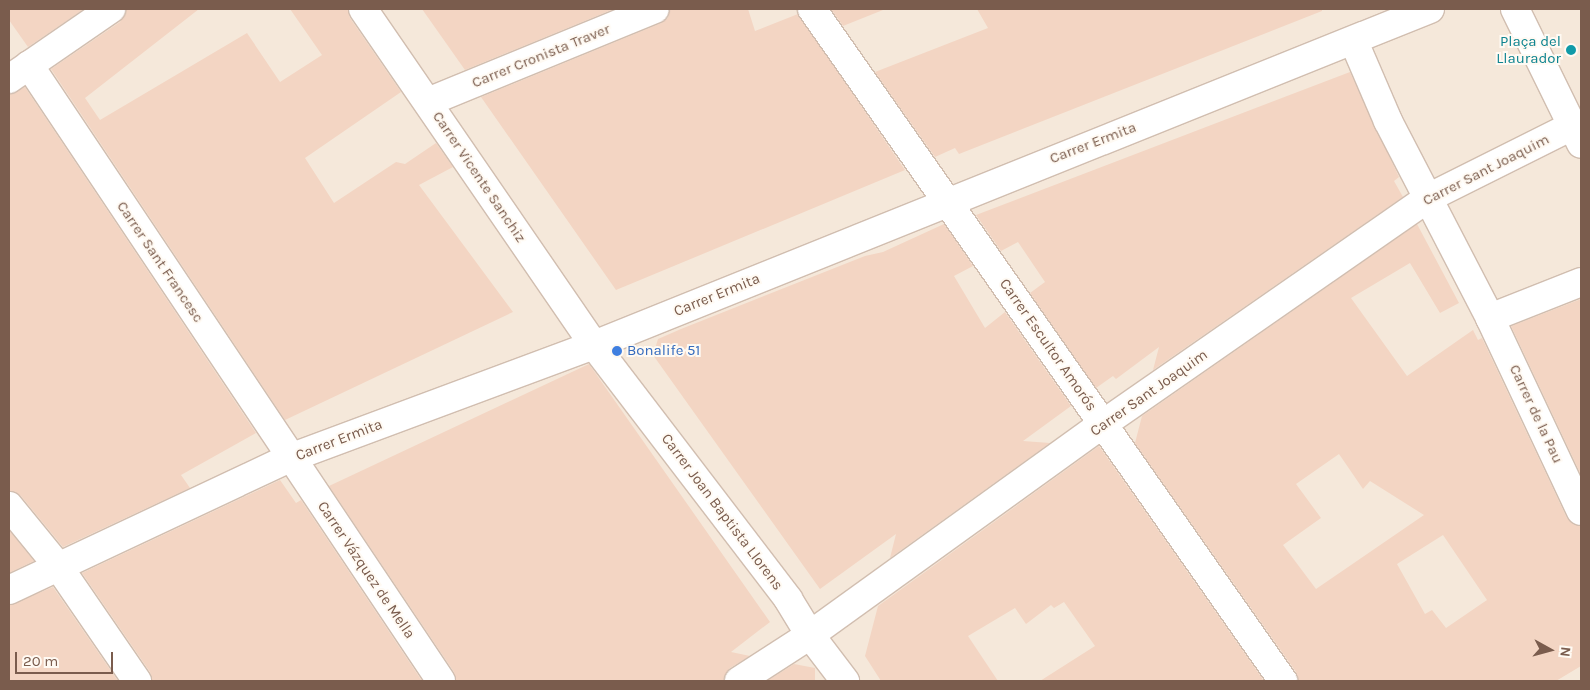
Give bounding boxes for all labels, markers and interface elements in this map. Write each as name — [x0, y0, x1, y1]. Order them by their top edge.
street label: Carrer Cronista Traver — [469, 20, 613, 92]
place label: Plaça del Llaurador — [1496, 32, 1561, 67]
marker: Plaça del Llaurador — [1565, 44, 1577, 56]
street label: Carrer Vicente Sanchiz — [428, 108, 530, 246]
street label: Carrer Ermita — [1047, 118, 1139, 168]
street label: Carrer Sant Joaquim — [1420, 130, 1552, 210]
street label: Carrer Sant Francesc — [113, 198, 207, 326]
street label: Carrer Ermita — [671, 270, 763, 320]
street label: Carrer Escultor Amorós — [995, 275, 1101, 415]
place label: Bonalife 51 — [627, 342, 700, 360]
marker: Bonalife 51 — [611, 345, 623, 357]
street label: Carrer Sant Joaquim — [1087, 346, 1211, 440]
street label: Carrer de la Pau — [1505, 362, 1567, 466]
street label: Carrer Ermita — [293, 415, 385, 465]
street label: Carrer Joan Baptista Llorens — [657, 430, 787, 594]
street label: Carrer Vázquez de Mella — [313, 498, 419, 642]
north arrow — [1525, 625, 1575, 675]
scale bar — [18, 642, 115, 674]
text: N — [1556, 646, 1574, 658]
text: 20 m — [23, 652, 58, 670]

